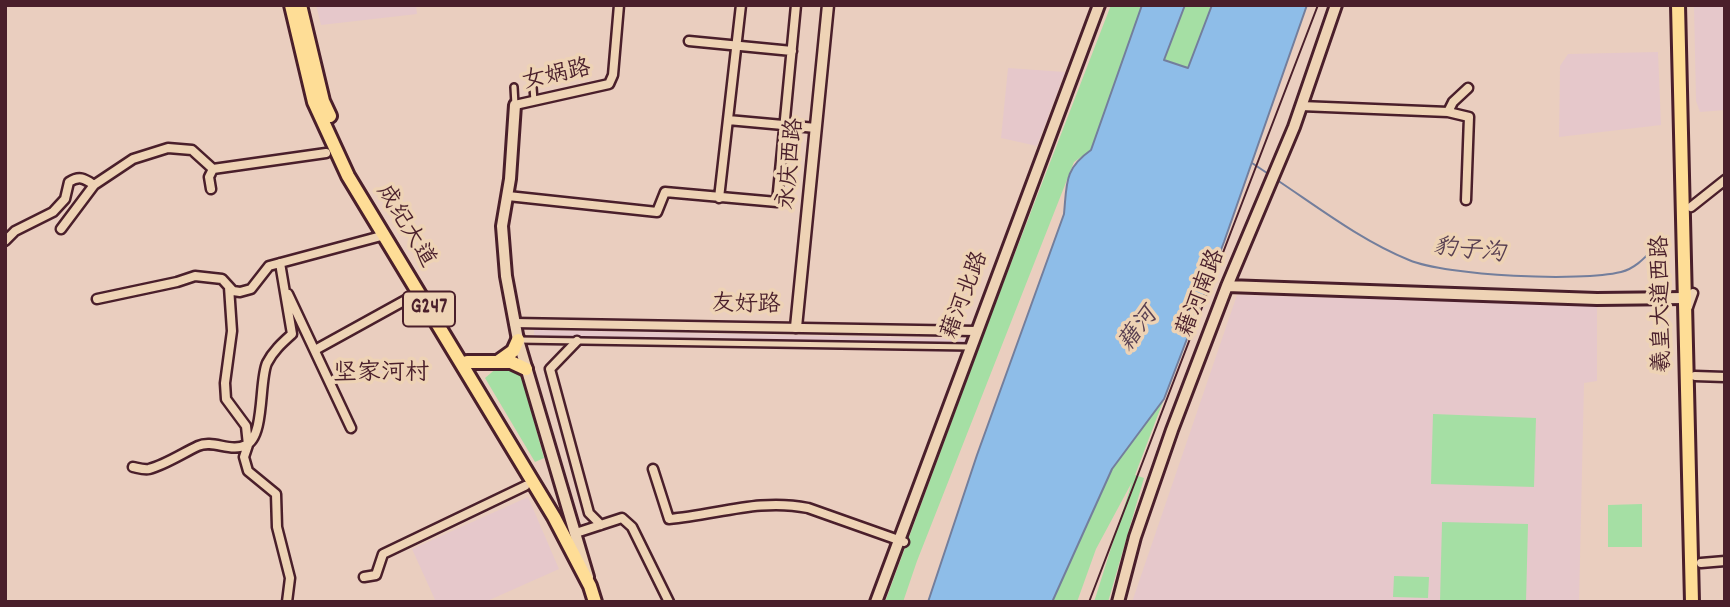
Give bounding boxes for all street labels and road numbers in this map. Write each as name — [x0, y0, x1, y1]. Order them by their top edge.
street label: 女娲路 — [520, 56, 594, 98]
street label: 永庆西路 — [774, 117, 812, 211]
street label: 成纪大道 — [368, 180, 440, 274]
street label: 羲皇大道西路 — [1649, 235, 1679, 373]
street label: 藉河南路 — [1173, 246, 1233, 342]
street label: 藉河北路 — [938, 248, 996, 344]
road number: G247 — [403, 292, 455, 326]
street label: 友好路 — [711, 293, 781, 321]

